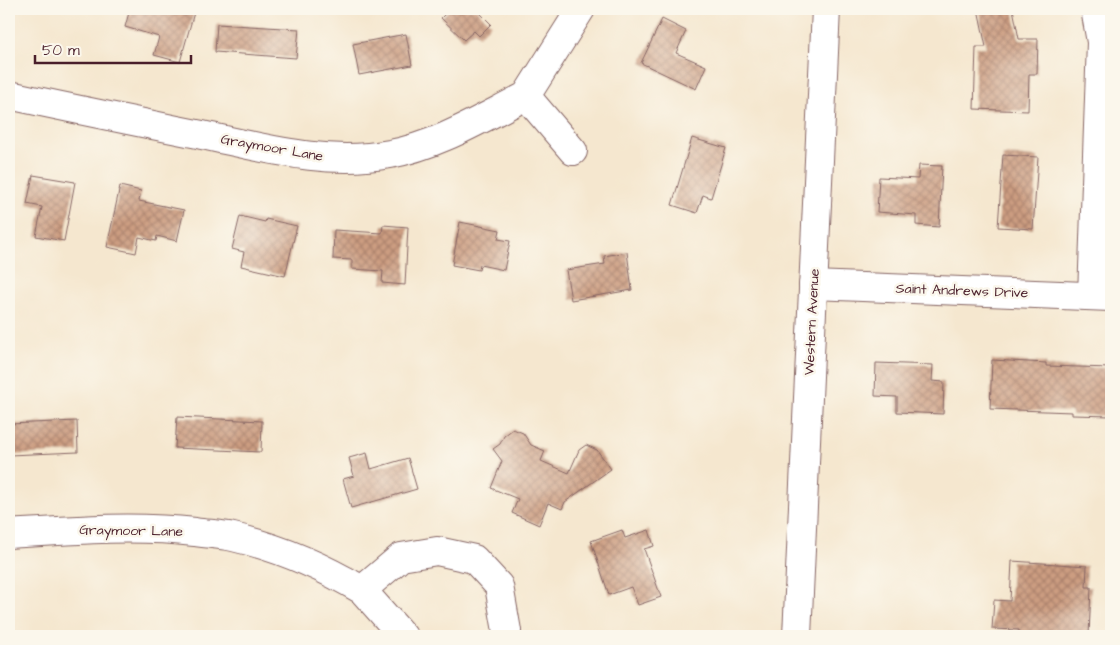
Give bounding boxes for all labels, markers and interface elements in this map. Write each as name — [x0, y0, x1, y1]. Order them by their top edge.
scale bar — [35, 32, 191, 64]
text: 50 m — [42, 40, 80, 61]
street label: Graymoor Lane — [219, 129, 325, 167]
street label: Western Avenue — [799, 268, 825, 376]
street label: Saint Andrews Drive — [895, 279, 1029, 303]
street label: Graymoor Lane — [79, 520, 183, 542]

